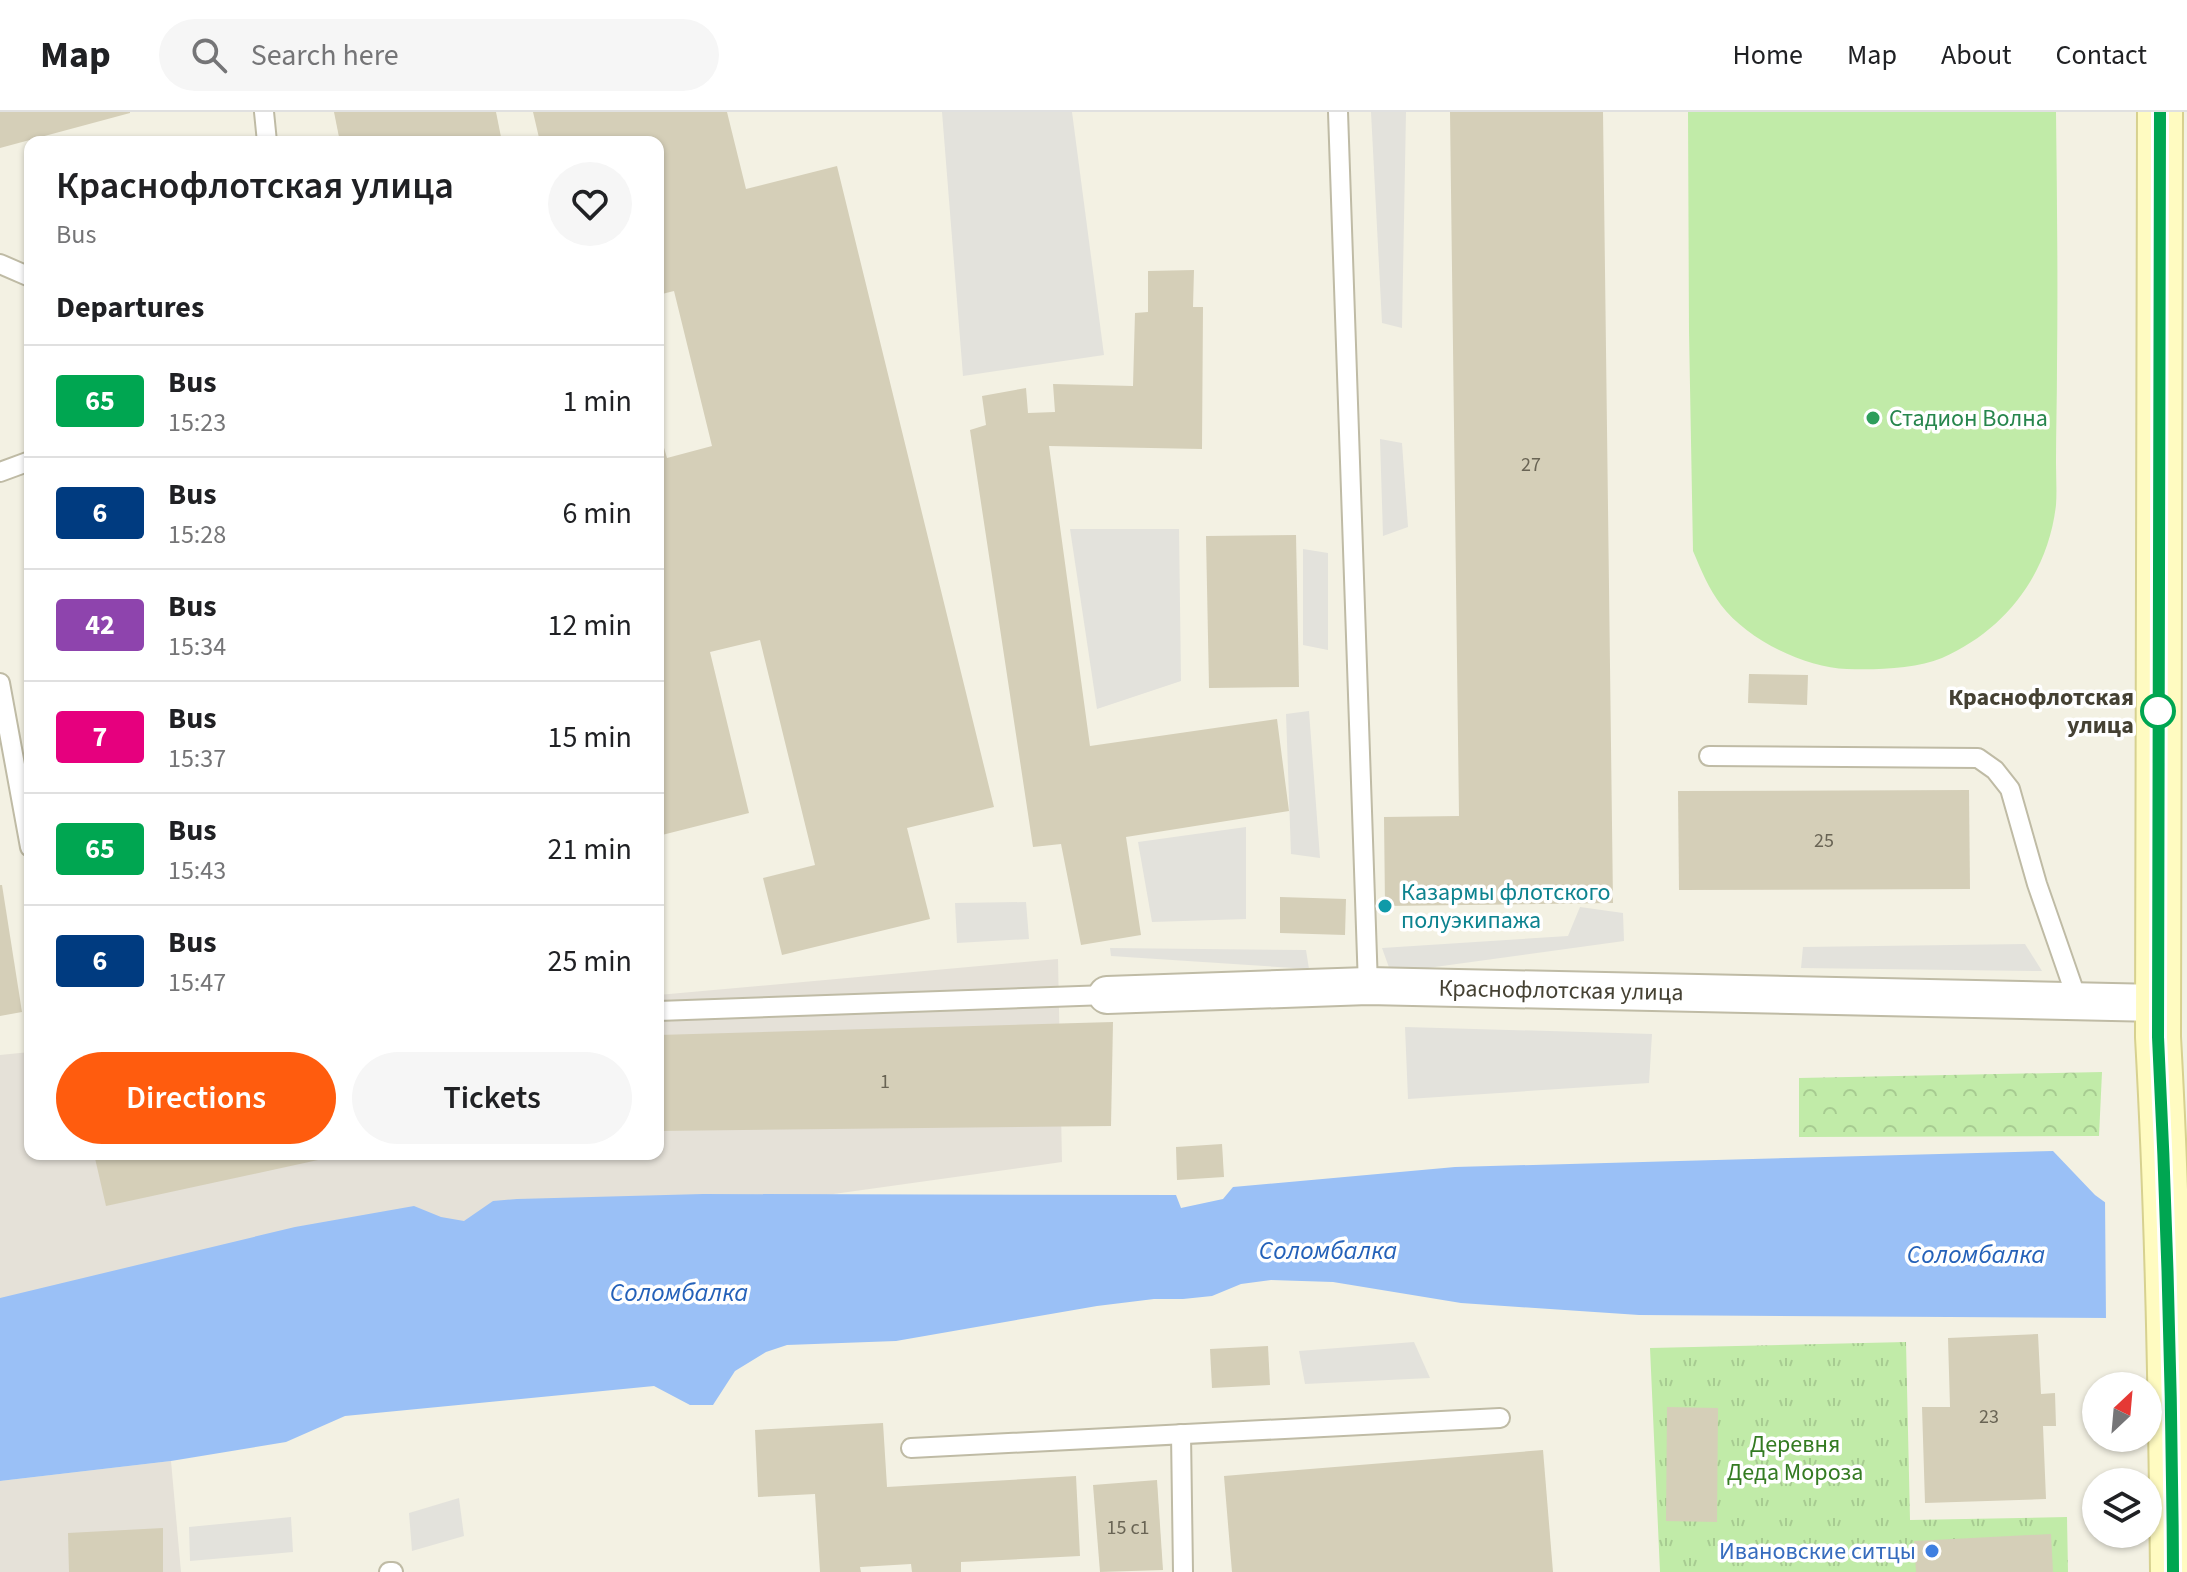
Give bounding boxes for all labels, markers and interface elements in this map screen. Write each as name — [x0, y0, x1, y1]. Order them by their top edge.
search box — [159, 19, 719, 91]
text: Map — [40, 28, 111, 82]
icon: search — [187, 33, 231, 77]
text: Search here — [251, 34, 399, 77]
text: Home — [1732, 35, 1803, 75]
text: Map — [1847, 35, 1897, 75]
text: About — [1941, 35, 2012, 75]
text: Contact — [2056, 35, 2147, 75]
text: Краснофлотская улица — [56, 159, 454, 213]
button: heart — [548, 162, 632, 246]
text: Bus — [56, 216, 96, 253]
text: Departures — [56, 286, 204, 329]
text: Bus — [168, 361, 216, 404]
text: 1 min — [562, 380, 632, 423]
text: 65 — [85, 381, 115, 421]
place label: Стадион Волна — [1889, 401, 2048, 436]
text: 15:23 — [168, 404, 226, 441]
marker: Стадион Волна — [1864, 409, 1882, 427]
house number: 27 — [1521, 451, 1541, 479]
text: Bus — [168, 473, 216, 516]
text: 6 min — [562, 492, 632, 535]
text: 6 — [93, 493, 107, 533]
text: 15:28 — [168, 516, 226, 553]
text: Bus — [168, 585, 216, 628]
text: 12 min — [548, 604, 632, 647]
text: 42 — [85, 605, 115, 645]
text: 15:34 — [168, 628, 226, 665]
place label: Краснофлотская улица — [1948, 680, 2134, 743]
marker: Краснофлотская улица — [2141, 694, 2175, 728]
text: Bus — [168, 697, 216, 740]
text: 15 min — [548, 716, 632, 759]
text: 7 — [93, 717, 107, 757]
text: 15:37 — [168, 740, 226, 777]
text: Bus — [168, 809, 216, 852]
house number: 25 — [1814, 827, 1834, 855]
text: 21 min — [548, 828, 632, 871]
text: 65 — [85, 829, 115, 869]
text: 15:43 — [168, 852, 226, 889]
place label: Казармы флотского полуэкипажа — [1401, 875, 1610, 938]
marker: Казармы флотского полуэкипажа — [1376, 897, 1394, 915]
text: Bus — [168, 921, 216, 964]
text: 25 min — [548, 940, 632, 983]
text: 6 — [93, 941, 107, 981]
text: 15:47 — [168, 964, 226, 1001]
street label: Краснофлотская улица — [1438, 971, 1684, 1010]
button: Directions — [56, 1052, 336, 1144]
button: Tickets — [352, 1052, 632, 1144]
house number: 1 — [880, 1068, 890, 1096]
water label: Соломбалка — [1259, 1232, 1397, 1269]
water label: Соломбалка — [1907, 1236, 2045, 1273]
water label: Соломбалка — [610, 1274, 748, 1311]
north arrow — [2082, 1372, 2162, 1452]
map controls — [2082, 1372, 2162, 1548]
house number: 23 — [1979, 1403, 1999, 1431]
park label: Деревня Деда Мороза — [1727, 1427, 1863, 1490]
button: layers — [2082, 1468, 2162, 1548]
house number: 15 с1 — [1107, 1514, 1149, 1542]
place label: Ивановские ситцы — [1719, 1534, 1916, 1569]
marker: Ивановские ситцы — [1923, 1542, 1941, 1560]

